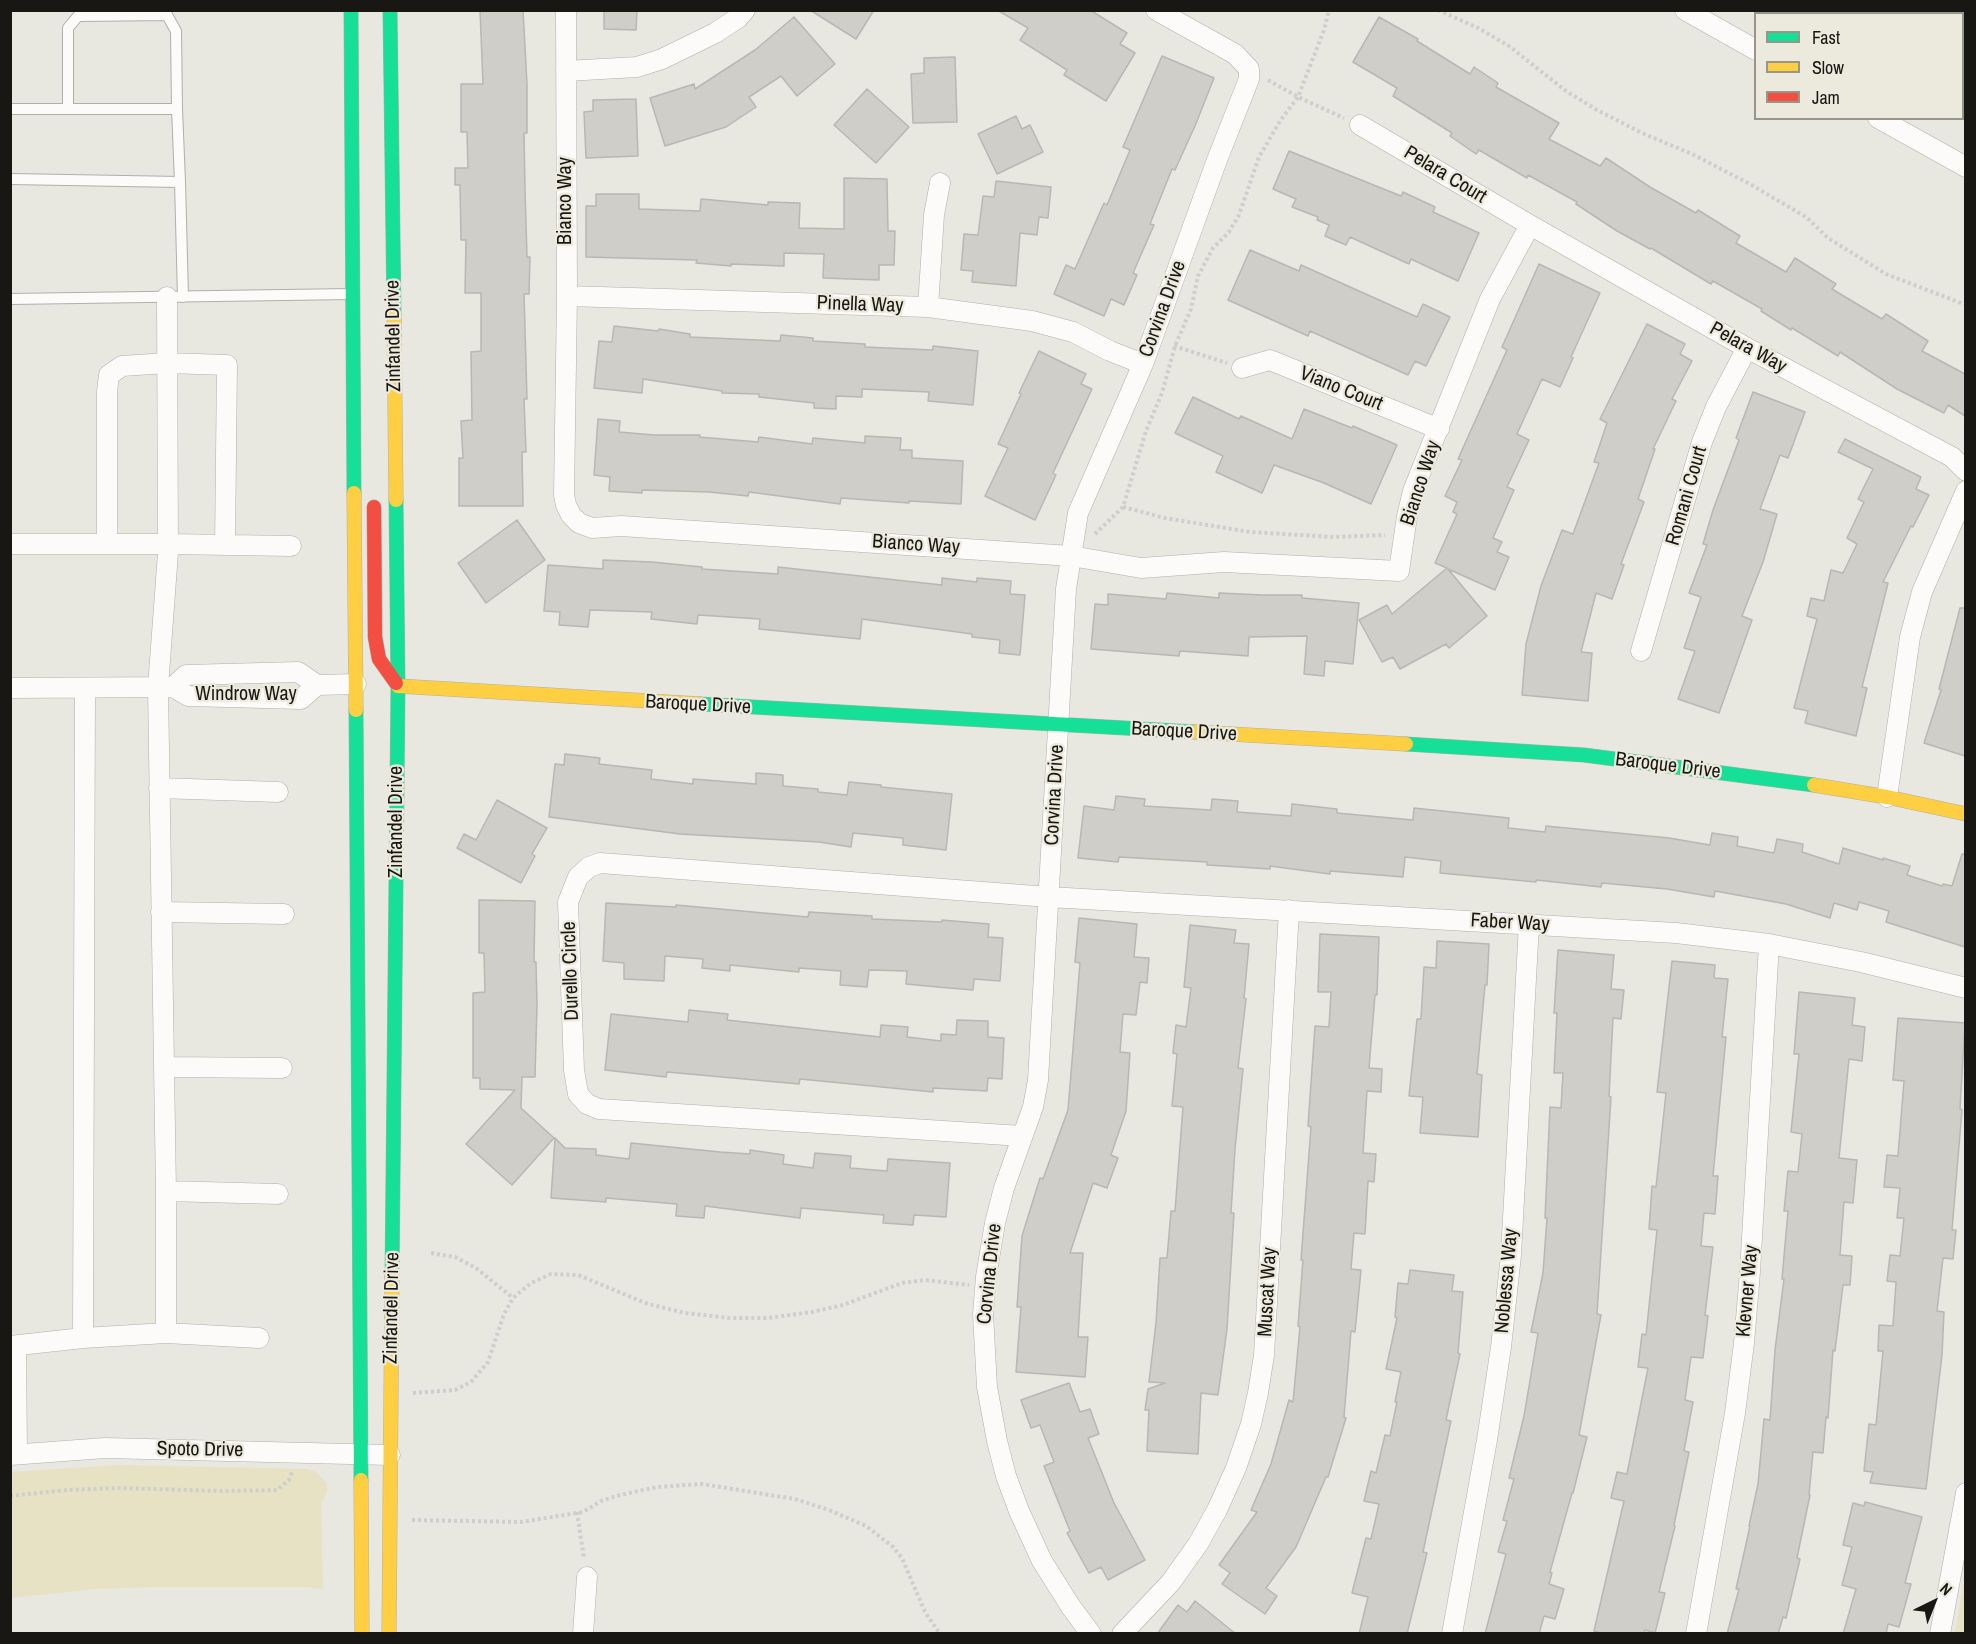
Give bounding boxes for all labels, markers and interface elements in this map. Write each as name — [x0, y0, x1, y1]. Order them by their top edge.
legend — [1754, 12, 1964, 120]
text: Fast — [1812, 25, 1840, 50]
text: Slow — [1812, 55, 1844, 80]
text: Jam — [1812, 85, 1840, 110]
street label: Pelara Court — [1399, 141, 1491, 209]
street label: Bianco Way — [554, 157, 578, 245]
street label: Corvina Drive — [1134, 257, 1192, 361]
street label: Zinfandel Drive — [381, 280, 407, 392]
street label: Pinella Way — [816, 291, 904, 319]
street label: Pelara Way — [1705, 317, 1791, 379]
street label: Viano Court — [1296, 362, 1386, 416]
street label: Bianco Way — [1396, 438, 1446, 528]
street label: Romani Court — [1661, 444, 1713, 548]
street label: Bianco Way — [871, 530, 961, 560]
street label: Windrow Way — [195, 683, 297, 707]
street label: Baroque Drive — [645, 690, 751, 720]
street label: Baroque Drive — [1131, 717, 1237, 747]
street label: Corvina Drive — [1040, 744, 1070, 846]
street label: Baroque Drive — [1614, 748, 1722, 784]
street label: Zinfandel Drive — [385, 766, 409, 878]
street label: Faber Way — [1470, 909, 1550, 937]
street label: Durello Circle — [557, 921, 585, 1021]
street label: Corvina Drive — [973, 1222, 1007, 1326]
street label: Noblessa Way — [1490, 1228, 1524, 1334]
street label: Klevner Way — [1732, 1244, 1764, 1338]
street label: Muscat Way — [1254, 1247, 1282, 1337]
street label: Zinfandel Drive — [379, 1252, 405, 1364]
street label: Spoto Drive — [156, 1437, 244, 1463]
north arrow — [1904, 1572, 1964, 1632]
text: N — [1935, 1578, 1957, 1600]

